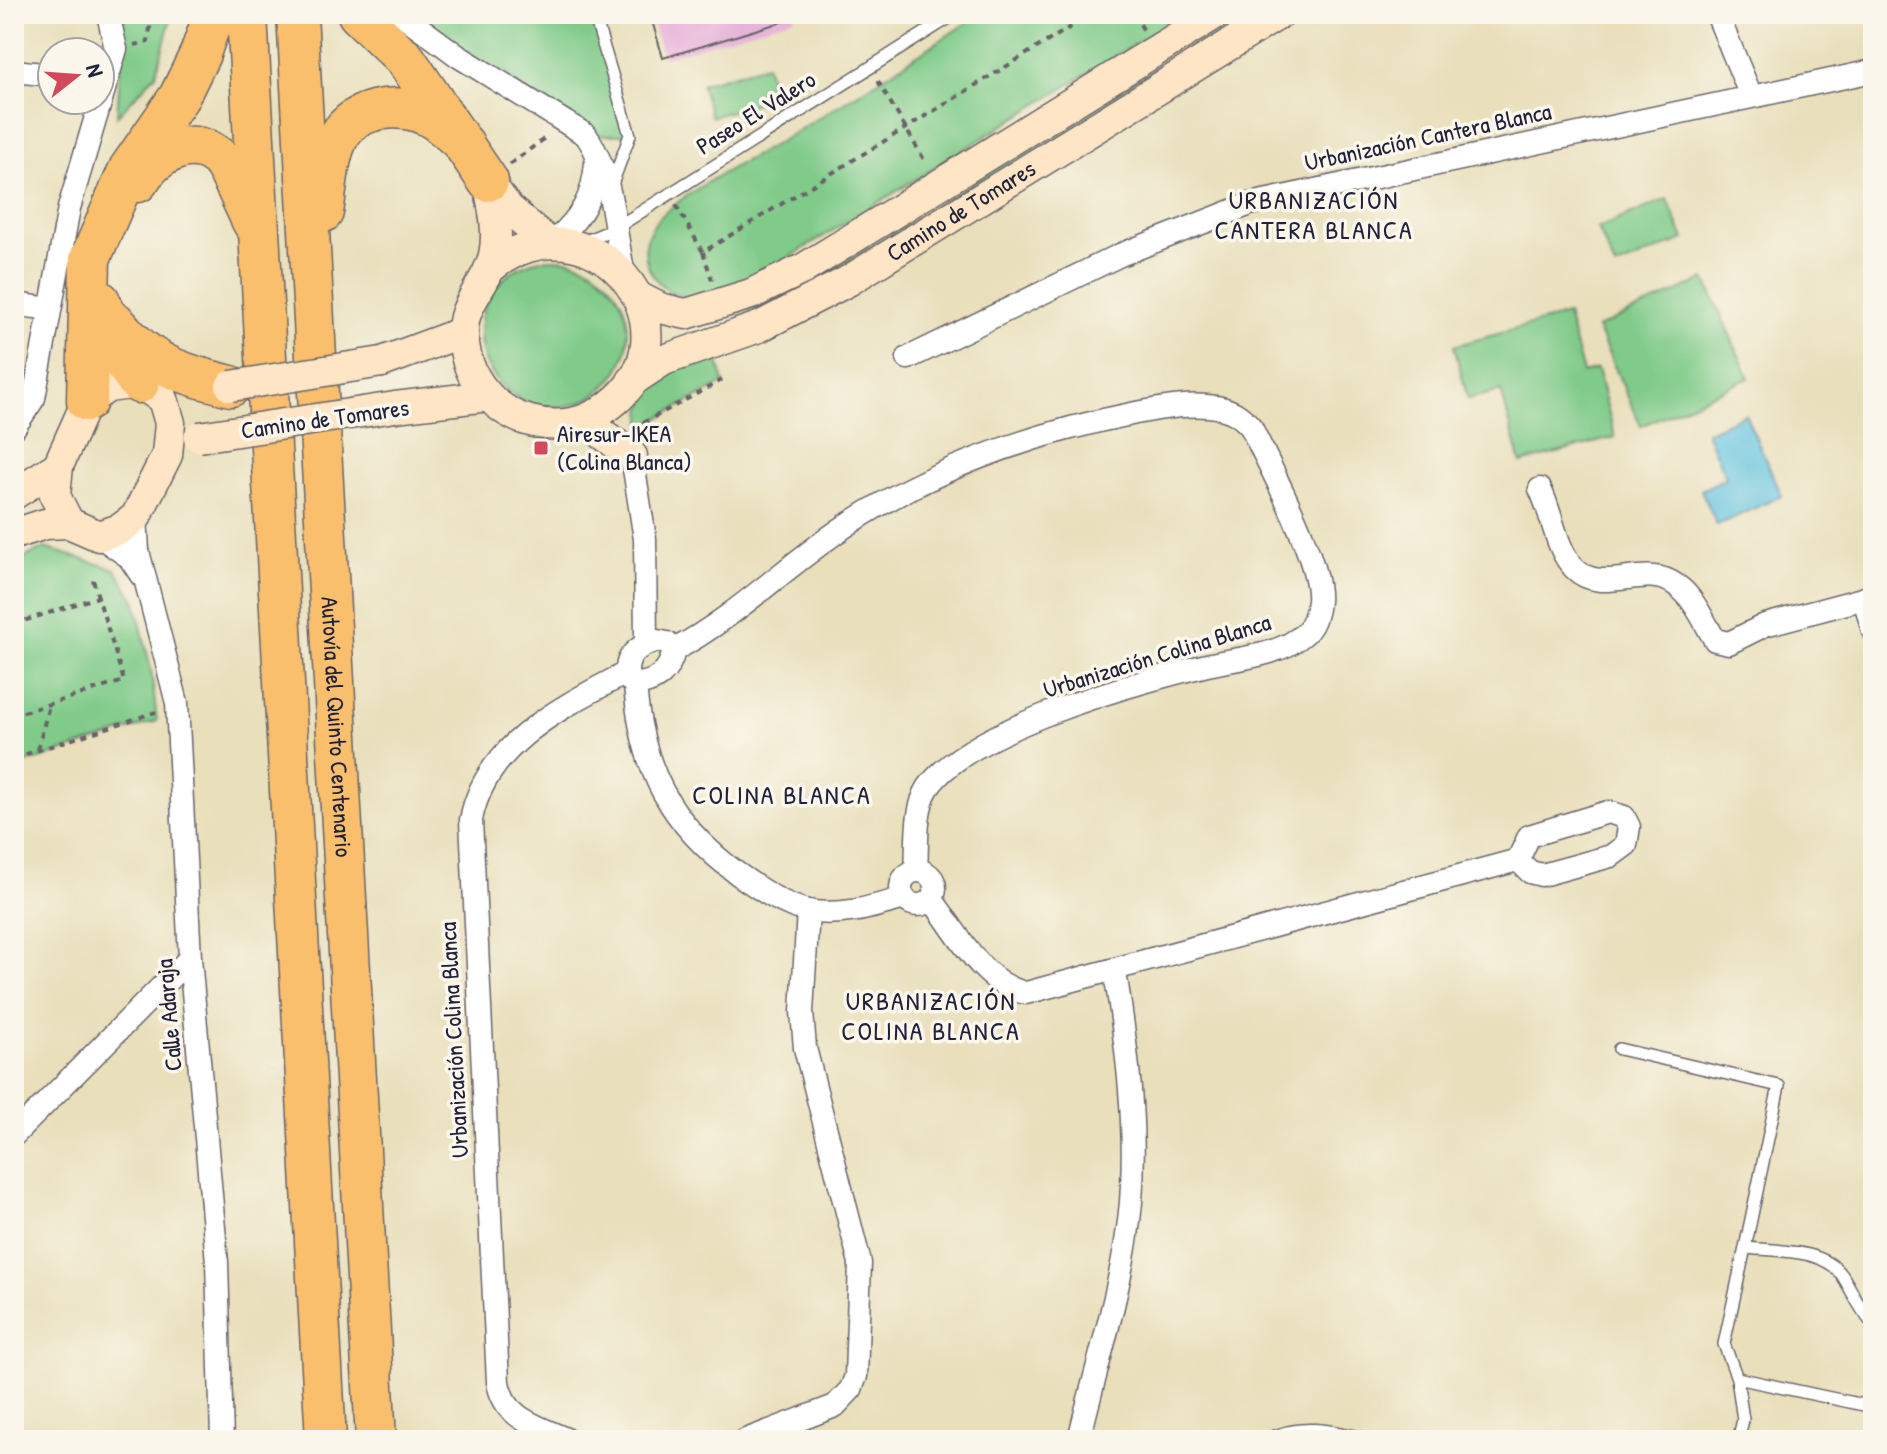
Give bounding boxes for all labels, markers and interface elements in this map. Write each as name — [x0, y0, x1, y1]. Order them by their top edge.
north arrow — [36, 36, 116, 116]
text: N — [79, 60, 111, 80]
street label: Paseo El Valero — [690, 63, 822, 162]
street label: Urbanización Cantera Blanca — [1302, 94, 1554, 178]
street label: Camino de Tomares — [880, 152, 1041, 268]
district label: URBANIZACIÓN CANTERA BLANCA — [1214, 182, 1414, 247]
street label: Camino de Tomares — [239, 390, 411, 446]
place label: Airesur-IKEA (Colina Blanca) — [557, 417, 692, 477]
marker: Airesur-IKEA (Colina Blanca) — [532, 439, 550, 457]
street label: Autovía del Quinto Centenario — [314, 596, 361, 858]
street label: Urbanización Colina Blanca — [1039, 605, 1274, 705]
district label: COLINA BLANCA — [692, 777, 872, 812]
street label: Urbanización Colina Blanca — [431, 921, 475, 1159]
street label: Calle Adaraja — [147, 958, 189, 1072]
district label: URBANIZACIÓN COLINA BLANCA — [841, 983, 1021, 1048]

